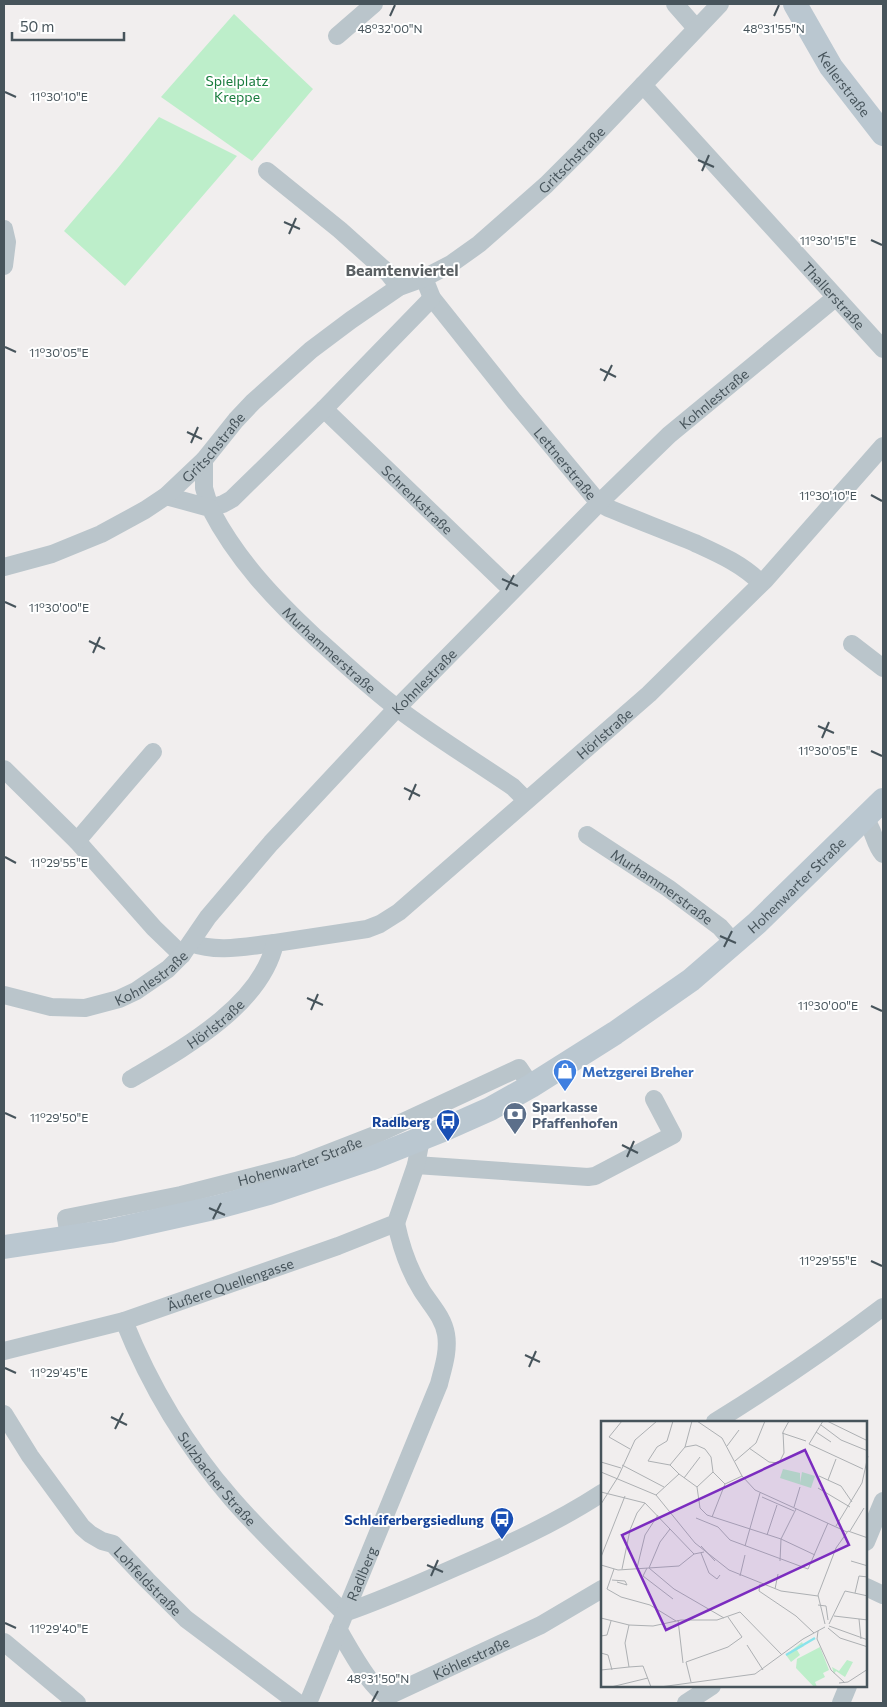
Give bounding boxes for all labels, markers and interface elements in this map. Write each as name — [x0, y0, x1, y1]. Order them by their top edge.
scale bar — [12, 10, 125, 42]
text: 50 m — [20, 17, 54, 35]
text: 48°32'00"N — [357, 21, 423, 35]
text: 48°31'55"N — [743, 21, 805, 35]
street label: Kellerstraße — [815, 48, 874, 120]
park label: Spielplatz Kreppe — [206, 72, 268, 105]
text: 11°30'10"E — [30, 89, 88, 103]
street label: Gritschstraße — [535, 122, 608, 197]
text: 11°30'15"E — [800, 233, 856, 247]
street label: Thallerstraße — [799, 258, 869, 332]
district label: Beamtenviertel — [345, 260, 459, 279]
text: 11°30'05"E — [29, 345, 89, 359]
street label: Kohnlestraße — [675, 365, 752, 432]
street label: Gritschstraße — [178, 408, 248, 485]
street label: Lettnerstraße — [531, 424, 601, 502]
street label: Schrenkstraße — [379, 461, 457, 537]
text: 11°30'10"E — [799, 488, 857, 502]
text: 11°30'00"E — [29, 600, 89, 614]
street label: Murhammerstraße — [280, 603, 380, 696]
street label: Kohnlestraße — [388, 645, 460, 717]
street label: Hörlstraße — [573, 704, 636, 762]
text: 11°30'05"E — [798, 743, 858, 757]
street label: Hohenwarter Straße — [744, 833, 848, 936]
street label: Murhammerstraße — [608, 845, 716, 927]
text: 11°29'55"E — [30, 855, 88, 869]
street label: Kohnlestraße — [112, 947, 190, 1008]
street label: Hörlstraße — [183, 995, 247, 1051]
text: 11°30'00"E — [798, 998, 858, 1012]
shop icon: Metzgerei Breher — [552, 1058, 578, 1092]
place label: Metzgerei Breher — [582, 1063, 694, 1080]
place label: Sparkasse Pfaffenhofen — [532, 1098, 618, 1131]
bank icon: Sparkasse Pfaffenhofen — [502, 1101, 528, 1135]
bus stop icon: Radlberg — [435, 1108, 461, 1142]
text: 11°29'50"E — [30, 1110, 88, 1124]
place label: Radlberg — [372, 1113, 430, 1130]
street label: Hohenwarter Straße — [236, 1133, 364, 1189]
text: 11°29'55"E — [799, 1253, 857, 1267]
street label: Äußere Quellengasse — [164, 1254, 295, 1314]
text: 11°29'45"E — [30, 1365, 88, 1379]
inset map — [601, 1421, 867, 1687]
street label: Sulzbacher Straße — [175, 1428, 260, 1529]
bus stop icon: Schleiferbergsiedlung — [489, 1506, 515, 1540]
place label: Schleiferbergsiedlung — [344, 1511, 484, 1528]
street label: Lohfeldstraße — [111, 1543, 185, 1618]
street label: Radlberg — [342, 1543, 380, 1603]
text: 11°29'40"E — [30, 1621, 88, 1635]
street label: Köhlerstraße — [430, 1633, 512, 1683]
text: 48°31'50"N — [347, 1671, 409, 1685]

